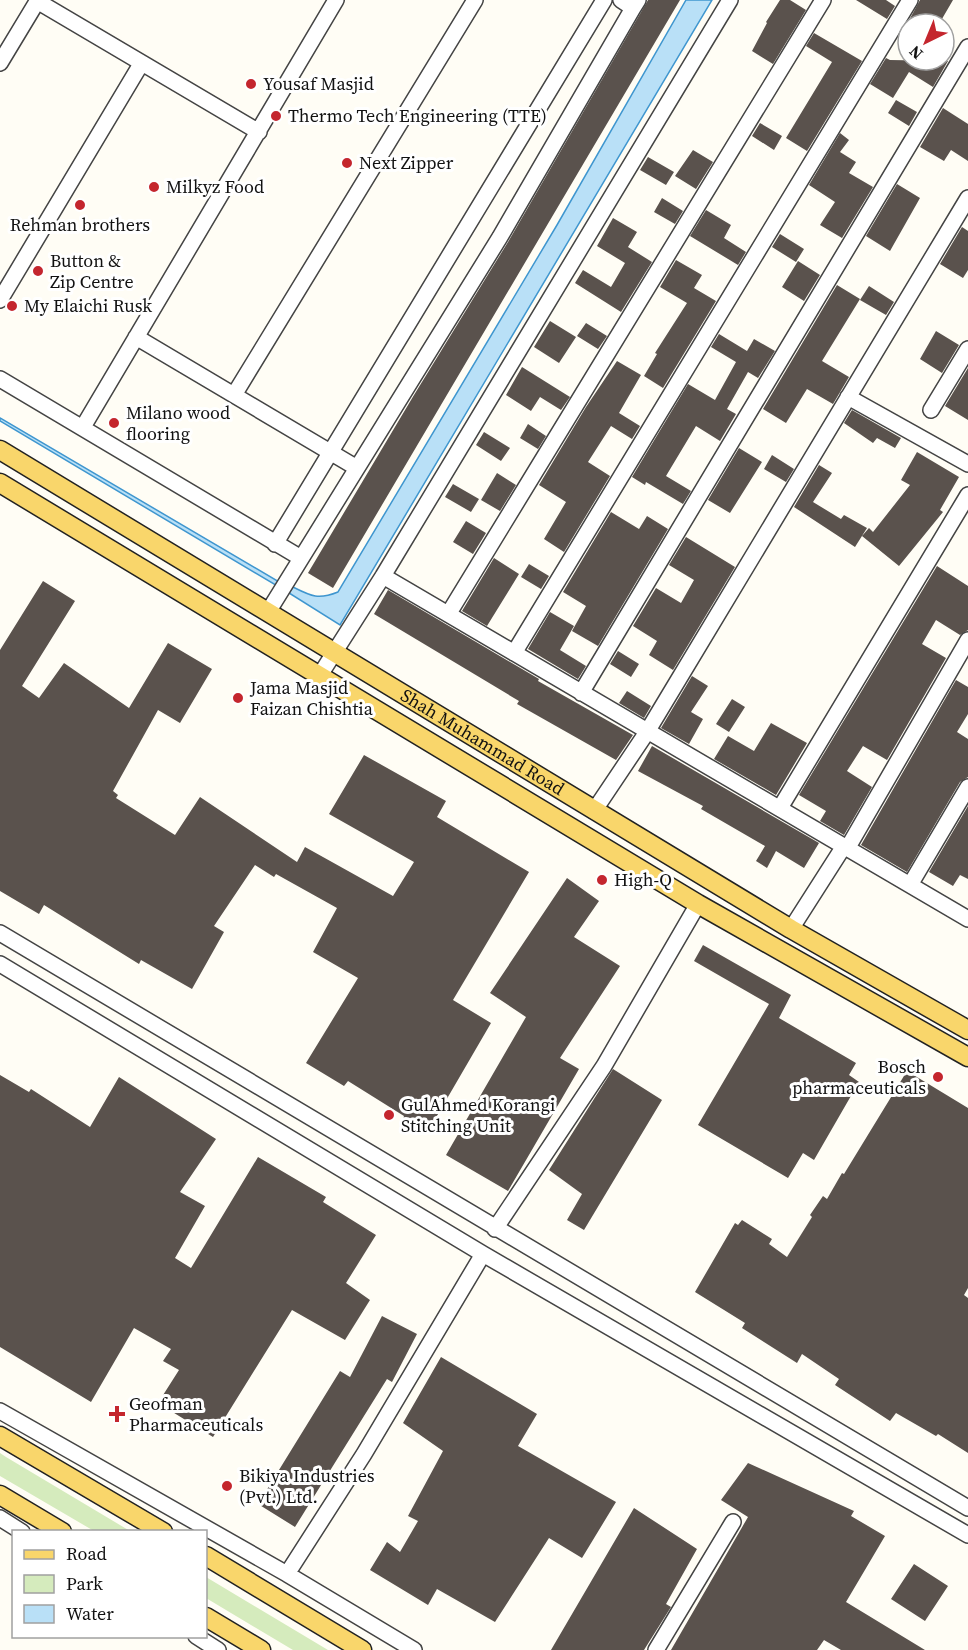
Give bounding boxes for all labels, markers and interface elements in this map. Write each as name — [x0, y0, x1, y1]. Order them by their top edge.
north arrow — [896, 12, 956, 72]
text: N — [904, 41, 928, 65]
place label: Yousaf Masjid — [263, 71, 374, 96]
marker: Yousaf Masjid — [244, 77, 258, 91]
place label: Thermo Tech Engineering (TTE) — [288, 103, 547, 128]
marker: Thermo Tech Engineering (TTE) — [269, 109, 283, 123]
place label: Next Zipper — [359, 150, 454, 175]
marker: Next Zipper — [340, 156, 354, 170]
place label: Milkyz Food — [166, 174, 264, 199]
marker: Milkyz Food — [147, 180, 161, 194]
marker: Rehman brothers — [73, 198, 87, 212]
place label: Rehman brothers — [10, 212, 150, 237]
place label: Button & Zip Centre — [50, 248, 134, 294]
marker: Button & Zip Centre — [31, 264, 45, 278]
place label: My Elaichi Rusk — [24, 293, 152, 318]
marker: My Elaichi Rusk — [5, 299, 19, 313]
place label: Milano wood flooring — [126, 400, 230, 446]
marker: Milano wood flooring — [107, 416, 121, 430]
place label: Jama Masjid Faizan Chishtia — [249, 675, 374, 721]
street label: Shah Muhammad Road — [396, 683, 569, 801]
marker: Jama Masjid Faizan Chishtia — [231, 691, 245, 705]
place label: High-Q — [614, 867, 672, 892]
marker: High-Q — [595, 873, 609, 887]
place label: Bosch pharmaceuticals — [792, 1054, 926, 1100]
marker: Bosch pharmaceuticals — [931, 1070, 945, 1084]
place label: GulAhmed Korangi Stitching Unit — [401, 1092, 555, 1138]
marker: GulAhmed Korangi Stitching Unit — [382, 1108, 396, 1122]
place label: Geofman Pharmaceuticals — [129, 1391, 263, 1437]
marker: Geofman Pharmaceuticals — [110, 1407, 124, 1421]
place label: Bikiya Industries (Pvt.) Ltd. — [239, 1463, 375, 1509]
marker: Bikiya Industries (Pvt.) Ltd. — [220, 1479, 234, 1493]
legend — [12, 1530, 207, 1638]
text: Road — [66, 1541, 107, 1566]
text: Park — [66, 1571, 103, 1596]
text: Water — [66, 1601, 114, 1626]

